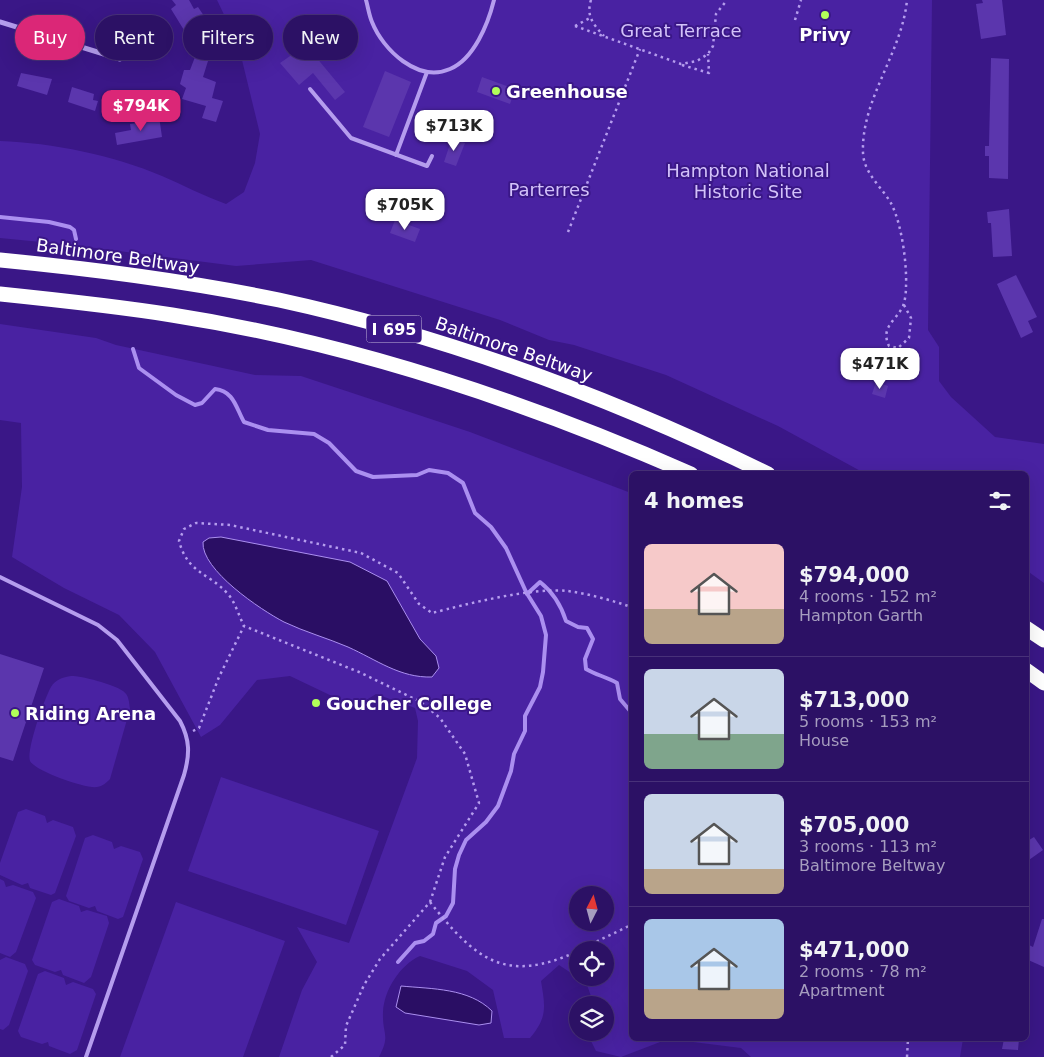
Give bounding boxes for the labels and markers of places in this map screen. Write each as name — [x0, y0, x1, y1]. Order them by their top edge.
marker: Privy — [819, 9, 831, 21]
place label: Privy — [799, 24, 851, 45]
place label: Greenhouse — [506, 81, 628, 102]
marker: Greenhouse — [490, 85, 502, 97]
pin: $794K — [106, 90, 176, 132]
pin: $713K — [419, 110, 489, 152]
pin: $705K — [370, 188, 440, 231]
pin: $471K — [845, 348, 915, 390]
place label: Goucher College — [326, 693, 492, 714]
marker: Goucher College — [310, 697, 322, 709]
place label: Riding Arena — [25, 703, 156, 724]
marker: Riding Arena — [9, 707, 21, 719]

